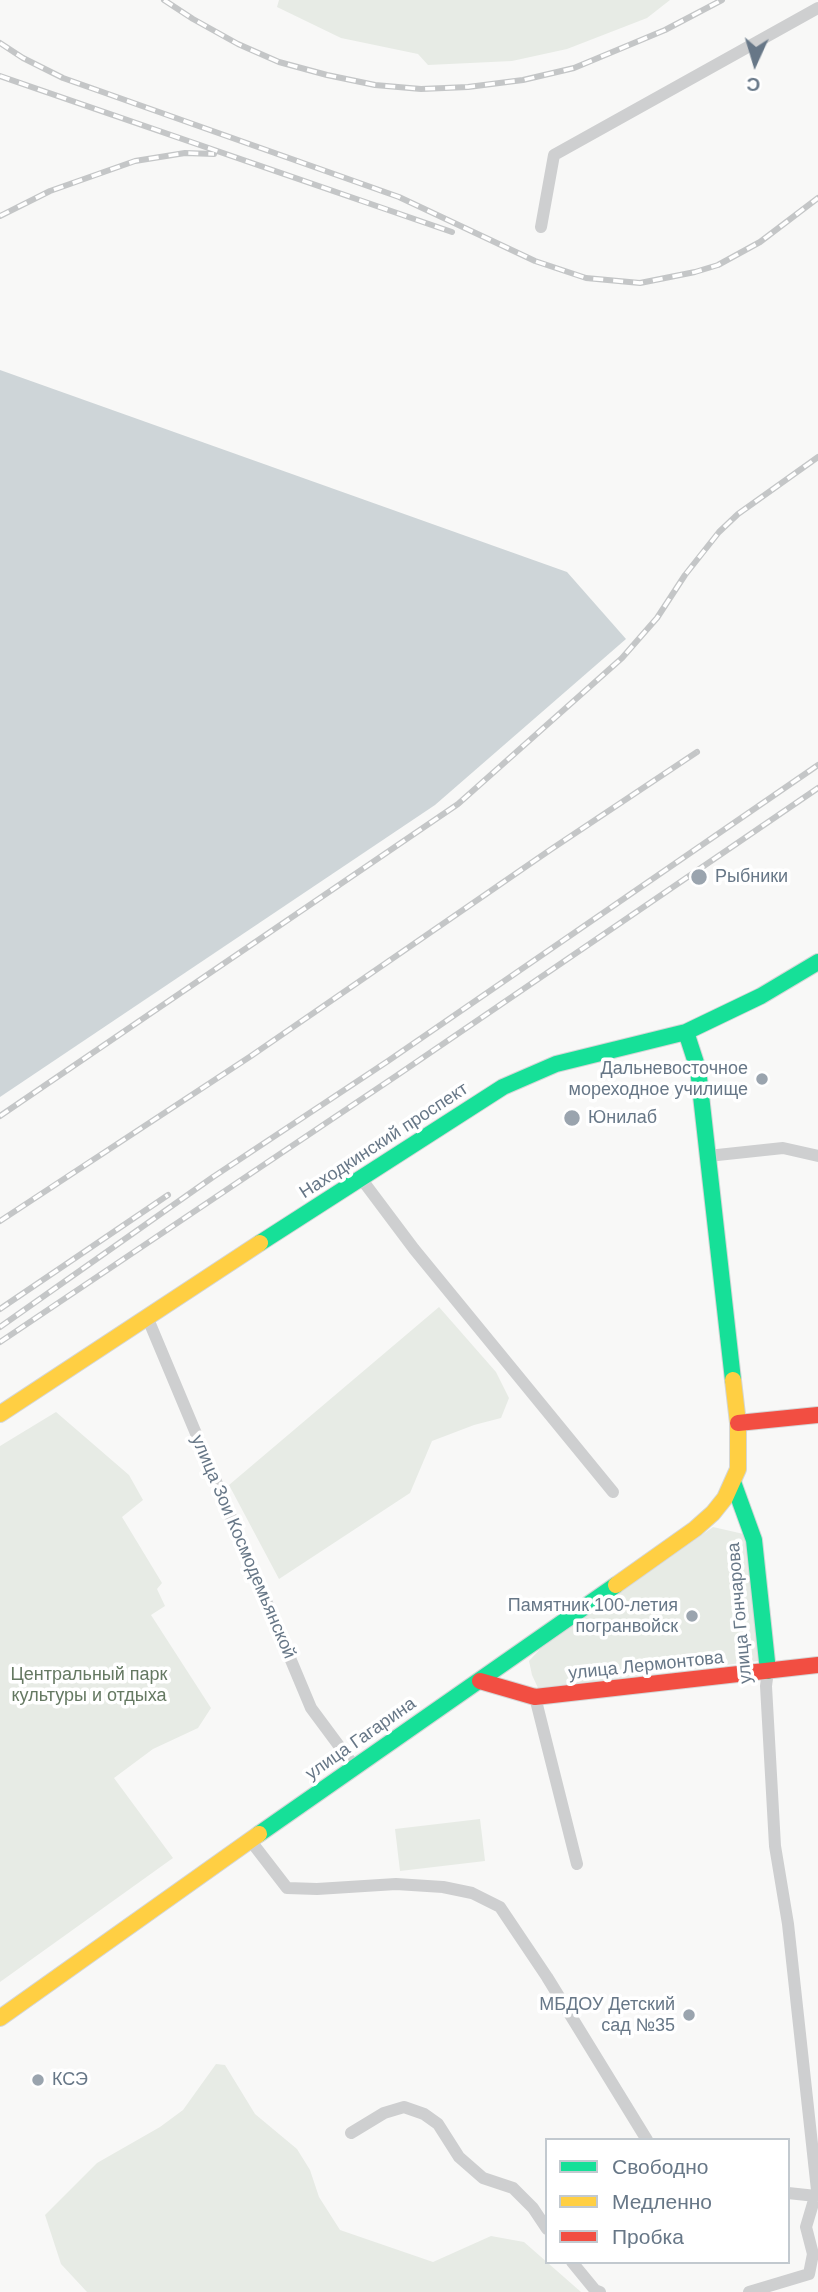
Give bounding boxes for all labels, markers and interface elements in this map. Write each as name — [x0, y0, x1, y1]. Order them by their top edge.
north arrow — [720, 28, 790, 98]
text: С — [746, 73, 761, 95]
place label: Рыбники — [715, 866, 788, 888]
marker: Рыбники — [689, 867, 709, 887]
place label: Дальневосточное мореходное училище — [569, 1058, 748, 1100]
marker: Дальневосточное мореходное училище — [754, 1071, 770, 1087]
street label: Находкинский проспект — [296, 1078, 472, 1204]
place label: Юнилаб — [588, 1107, 657, 1129]
marker: Юнилаб — [562, 1108, 582, 1128]
street label: улица Зои Космодемьянской — [186, 1432, 300, 1662]
street label: улица Гончарова — [723, 1541, 757, 1685]
place label: Памятник 100-летия погранвойск — [508, 1595, 678, 1638]
marker: Памятник 100-летия погранвойск — [684, 1608, 700, 1624]
street label: улица Лермонтова — [567, 1647, 725, 1685]
park label: Центральный парк культуры и отдыха — [11, 1664, 167, 1706]
street label: улица Гагарина — [302, 1693, 420, 1785]
place label: МБДОУ Детский сад №35 — [539, 1994, 675, 2036]
marker: МБДОУ Детский сад №35 — [681, 2007, 697, 2023]
place label: КСЭ — [52, 2069, 88, 2091]
marker: КСЭ — [30, 2072, 46, 2088]
legend — [545, 2138, 790, 2264]
text: Свободно — [612, 2155, 709, 2178]
text: Медленно — [612, 2190, 712, 2213]
text: Пробка — [612, 2225, 684, 2248]

